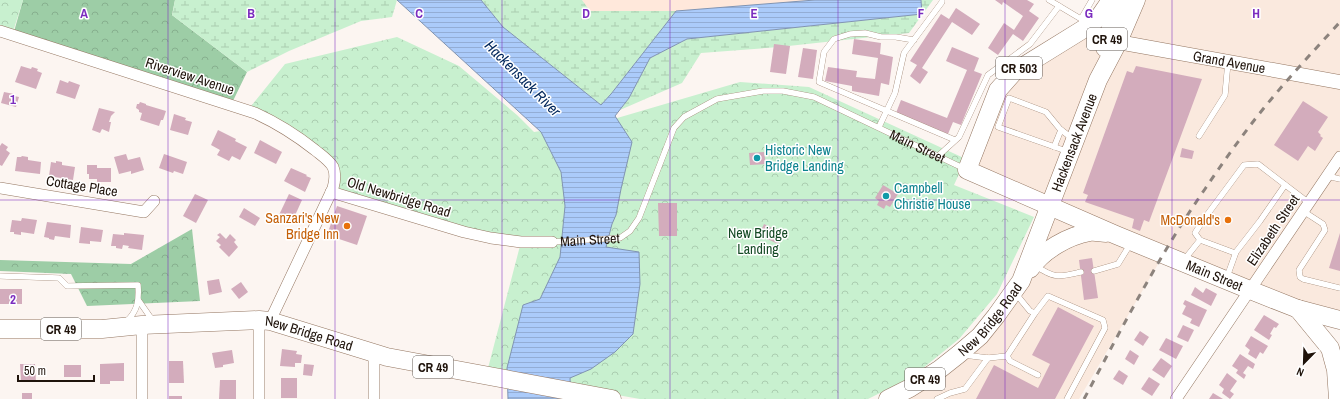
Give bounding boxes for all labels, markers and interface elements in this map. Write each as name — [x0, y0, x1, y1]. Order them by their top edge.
text: A — [80, 5, 88, 22]
text: B — [247, 5, 255, 22]
text: C — [415, 5, 423, 22]
text: D — [582, 5, 590, 22]
text: E — [750, 5, 758, 22]
text: F — [918, 5, 925, 22]
text: G — [1085, 5, 1093, 22]
text: H — [1252, 5, 1260, 22]
road number: CR 49 — [1087, 28, 1127, 50]
water label: Hackensack River — [480, 35, 566, 121]
street label: Grand Avenue — [1192, 47, 1267, 77]
street label: Riverview Avenue — [143, 53, 237, 99]
road number: CR 503 — [996, 57, 1042, 79]
text: 1 — [10, 91, 16, 108]
street label: Hackensack Avenue — [1047, 91, 1101, 194]
street label: Main Street — [887, 125, 948, 167]
place label: Historic New Bridge Landing — [765, 141, 844, 175]
marker: Historic New Bridge Landing — [752, 153, 762, 163]
street label: Cottage Place — [45, 171, 119, 201]
street label: Old Newbridge Road — [345, 173, 453, 221]
place label: Campbell Christie House — [894, 179, 971, 213]
marker: Campbell Christie House — [881, 191, 891, 201]
street label: Elizabeth Street — [1243, 191, 1303, 269]
place label: Sanzari's New Bridge Inn — [265, 209, 340, 243]
place label: McDonald's — [1160, 211, 1220, 229]
marker: McDonald's — [1223, 215, 1233, 225]
marker: Sanzari's New Bridge Inn — [342, 221, 352, 231]
park label: New Bridge Landing — [728, 224, 788, 258]
street label: Main Street — [560, 229, 620, 250]
street label: Main Street — [1183, 256, 1245, 295]
street label: New Bridge Road — [954, 279, 1026, 360]
text: 2 — [10, 291, 16, 308]
street label: New Bridge Road — [264, 312, 355, 355]
road number: CR 49 — [41, 318, 81, 340]
north arrow — [1284, 343, 1324, 383]
road number: CR 49 — [413, 356, 453, 378]
scale bar — [18, 357, 94, 383]
text: 50 m — [24, 363, 46, 379]
text: N — [1294, 364, 1306, 380]
road number: CR 49 — [905, 368, 945, 390]

